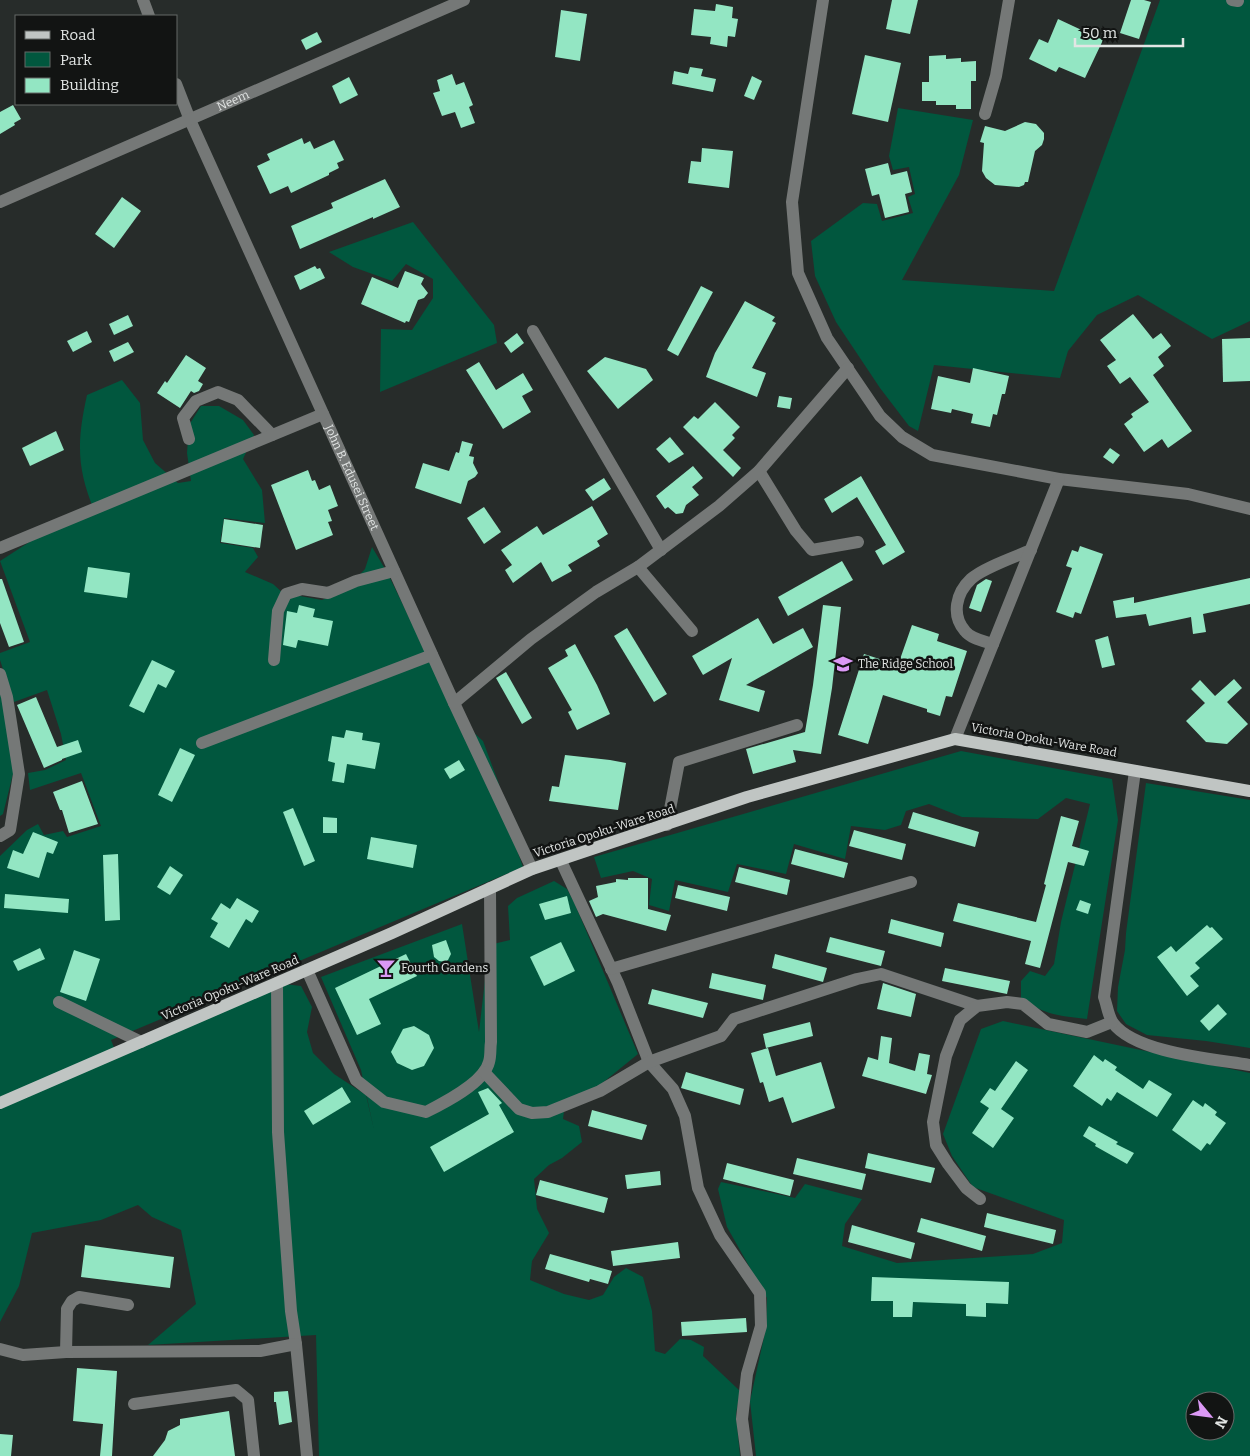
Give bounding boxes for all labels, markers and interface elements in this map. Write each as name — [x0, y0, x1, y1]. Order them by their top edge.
legend — [15, 15, 178, 105]
scale bar — [1075, 15, 1182, 47]
text: 50 m — [1082, 24, 1118, 42]
text: Road — [60, 26, 95, 44]
text: Park — [60, 51, 92, 69]
text: Building — [60, 76, 119, 94]
street label: Neem — [215, 87, 252, 114]
street label: John B. Edusei Street — [321, 421, 382, 533]
school or university icon: The Ridge School — [832, 653, 854, 675]
place label: The Ridge School — [858, 657, 953, 671]
street label: Victoria Opoku-Ware Road — [970, 720, 1118, 760]
street label: Victoria Opoku-Ware Road — [532, 802, 676, 860]
street label: Victoria Opoku-Ware Road — [159, 953, 301, 1023]
bar icon: Fourth Gardens — [375, 957, 397, 979]
place label: Fourth Gardens — [401, 961, 488, 975]
north arrow — [1185, 1391, 1235, 1441]
text: N — [1211, 1413, 1231, 1431]

